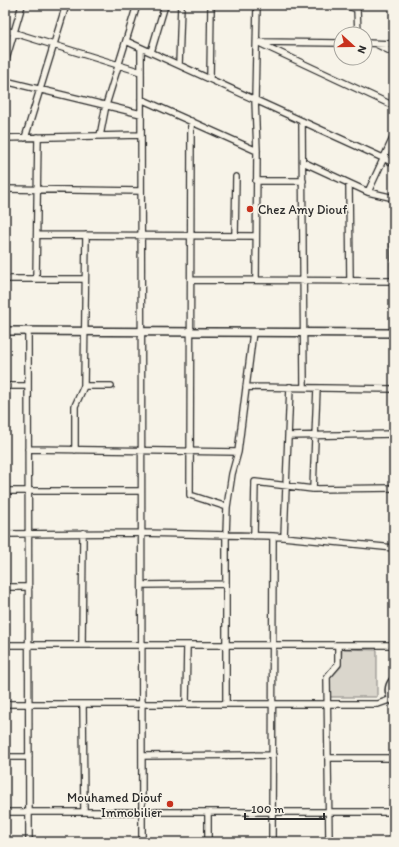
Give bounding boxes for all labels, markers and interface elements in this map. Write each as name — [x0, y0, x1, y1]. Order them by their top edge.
north arrow — [333, 26, 373, 66]
text: N — [354, 44, 369, 55]
place label: Chez Amy Diouf — [258, 202, 347, 217]
marker: Chez Amy Diouf — [245, 204, 255, 214]
place label: Mouhamed Diouf Immobilier — [67, 790, 162, 820]
scale bar — [245, 795, 324, 821]
marker: Mouhamed Diouf Immobilier — [165, 799, 175, 809]
text: 100 m — [251, 802, 284, 816]

